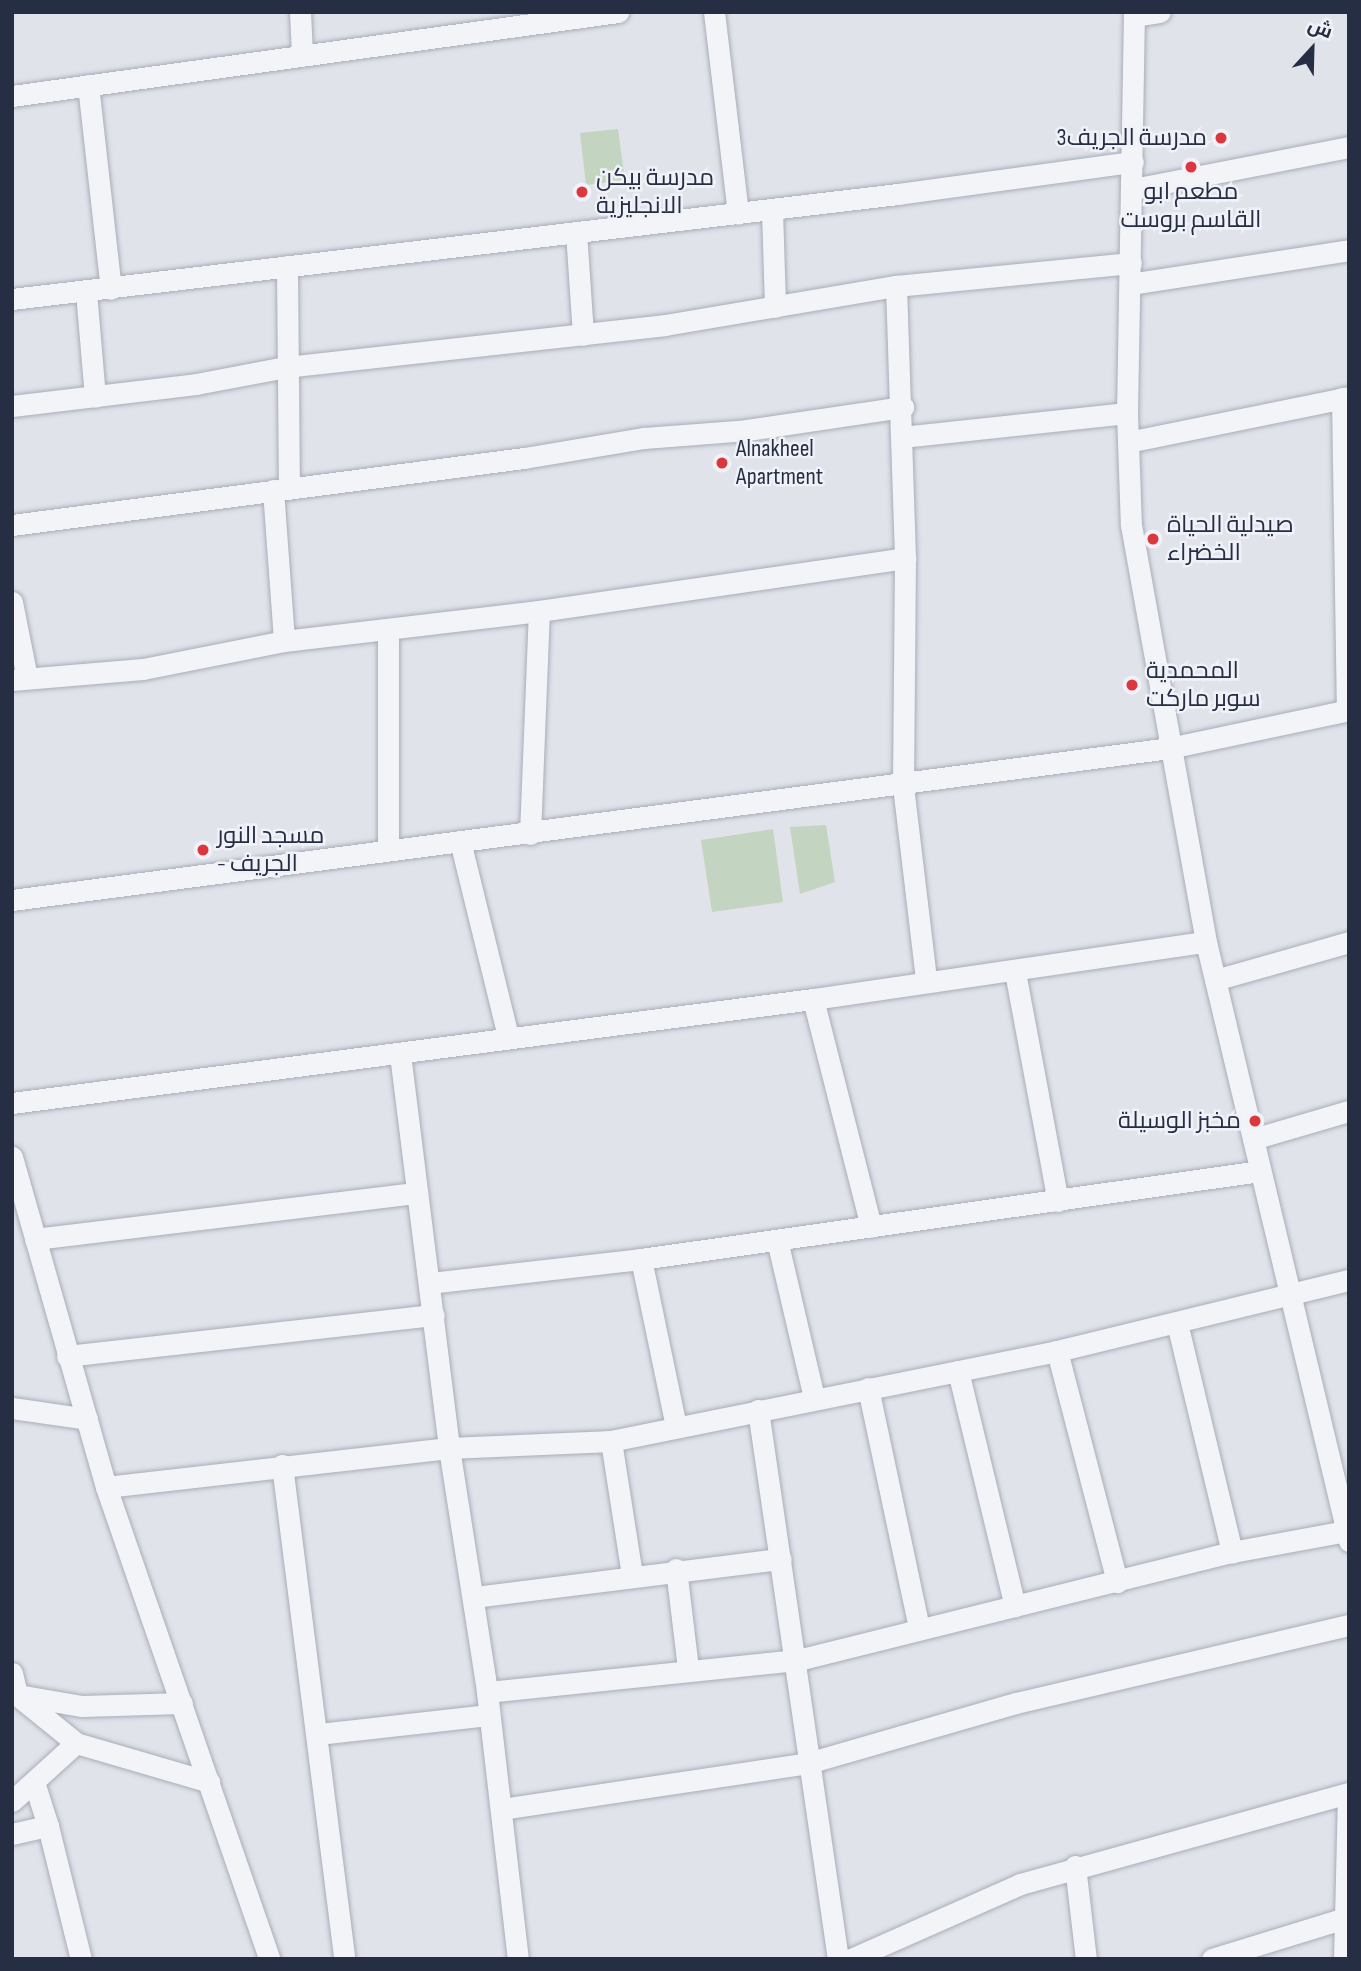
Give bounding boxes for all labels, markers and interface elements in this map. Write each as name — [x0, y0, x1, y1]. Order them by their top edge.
north arrow — [1277, 14, 1347, 84]
text: ش — [1304, 14, 1336, 44]
place label: مدرسة الجريف3 — [1056, 124, 1207, 152]
marker: مدرسة الجريف3 — [1213, 130, 1229, 146]
marker: مطعم ابو القاسم بروست — [1183, 159, 1199, 175]
place label: مدرسة بيكن الانجليزية — [596, 164, 714, 220]
place label: مطعم ابو القاسم بروست — [1120, 178, 1262, 234]
marker: مدرسة بيكن الانجليزية — [574, 184, 590, 200]
place label: Alnakheel Apartment — [736, 435, 823, 491]
marker: Alnakheel Apartment — [714, 455, 730, 471]
place label: صيدلية الحياة الخضراء — [1167, 511, 1294, 567]
marker: صيدلية الحياة الخضراء — [1145, 531, 1161, 547]
place label: المحمدية سوبر ماركت — [1146, 657, 1261, 713]
marker: المحمدية سوبر ماركت — [1124, 677, 1140, 693]
place label: مسجد النور - الجريف — [217, 822, 324, 878]
marker: مسجد النور - الجريف — [195, 842, 211, 858]
place label: مخبز الوسيلة — [1118, 1107, 1241, 1135]
marker: مخبز الوسيلة — [1247, 1113, 1263, 1129]

